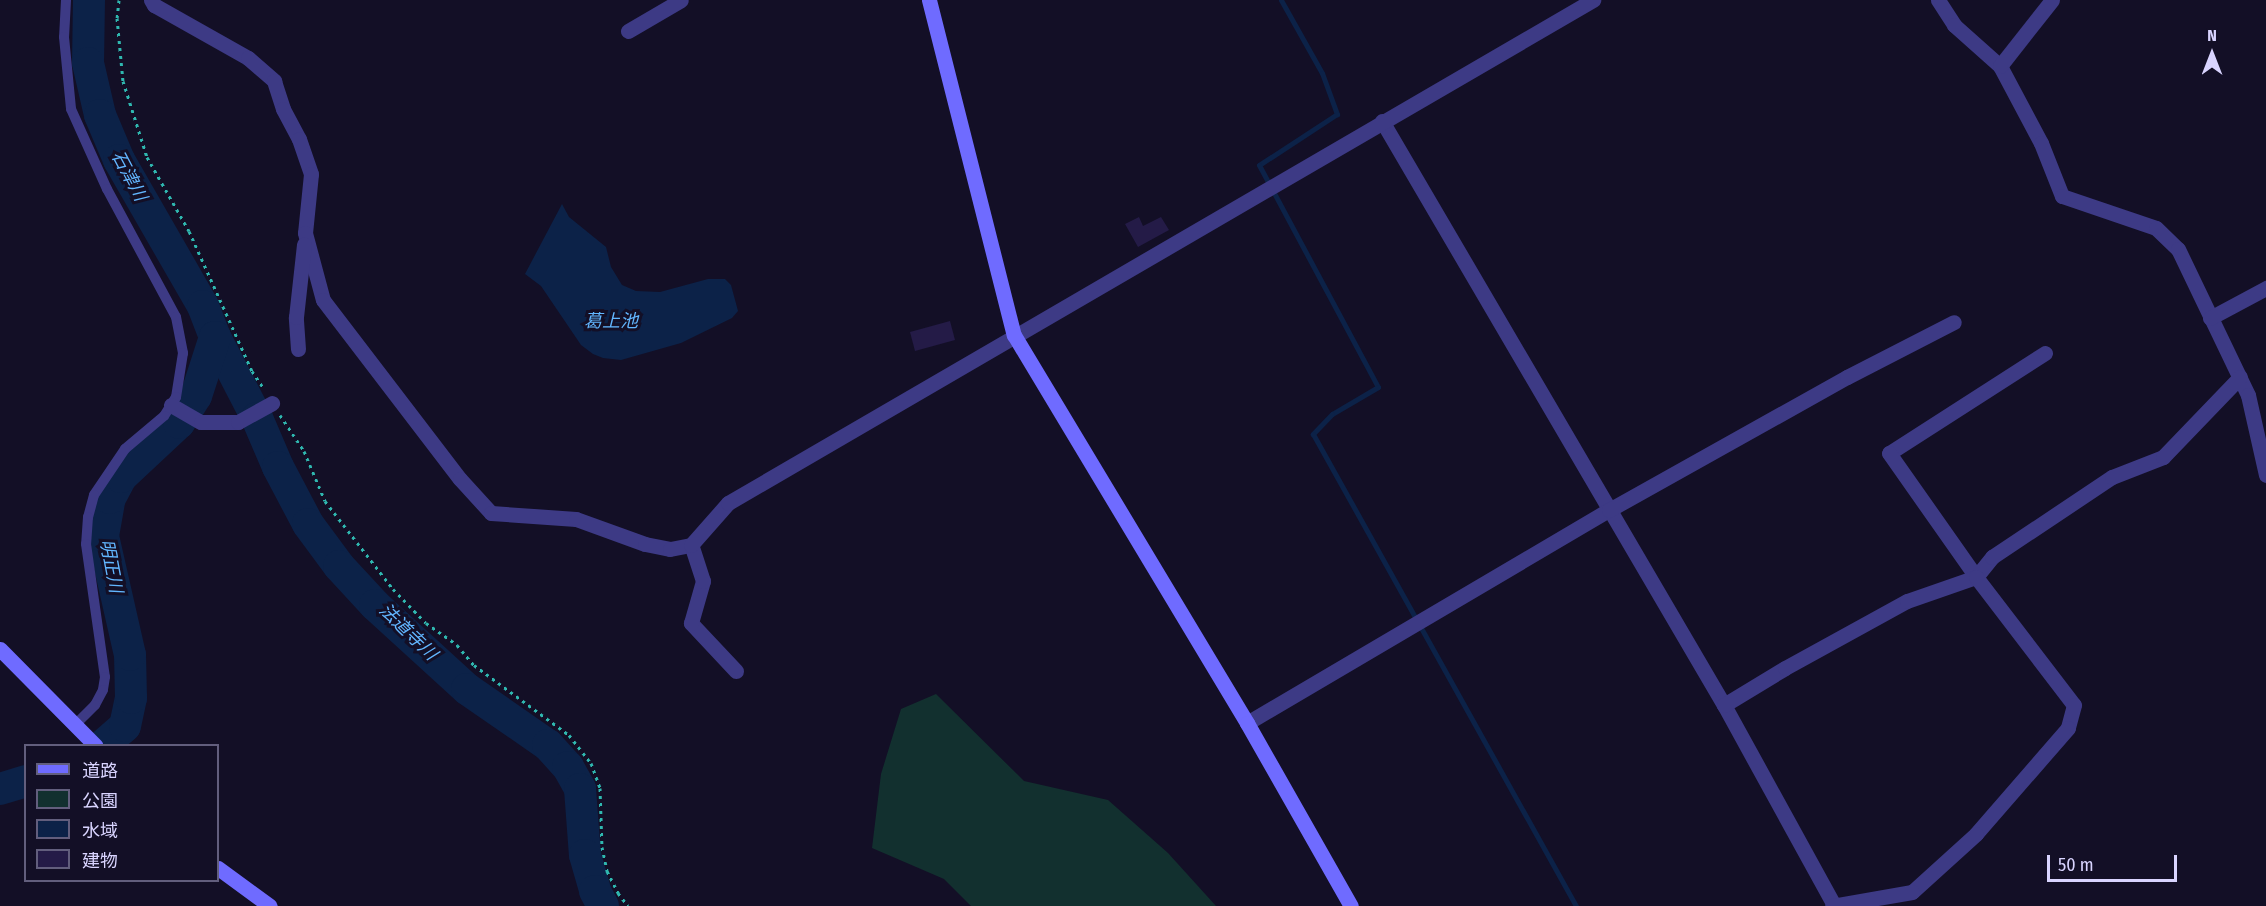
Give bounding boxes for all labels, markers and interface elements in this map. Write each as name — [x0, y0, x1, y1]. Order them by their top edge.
north arrow — [2182, 24, 2242, 84]
text: N — [2207, 26, 2217, 45]
water label: 石津川 — [107, 147, 151, 205]
water label: 葛上池 — [584, 310, 638, 332]
water label: 明正川 — [95, 537, 127, 595]
water label: 法道寺川 — [375, 599, 441, 665]
legend — [24, 744, 219, 882]
text: 道路 — [82, 760, 118, 782]
text: 公園 — [82, 790, 118, 812]
text: 水域 — [82, 820, 118, 842]
scale bar — [2050, 843, 2180, 881]
text: 建物 — [82, 850, 118, 872]
text: 50 m — [2058, 854, 2094, 876]

